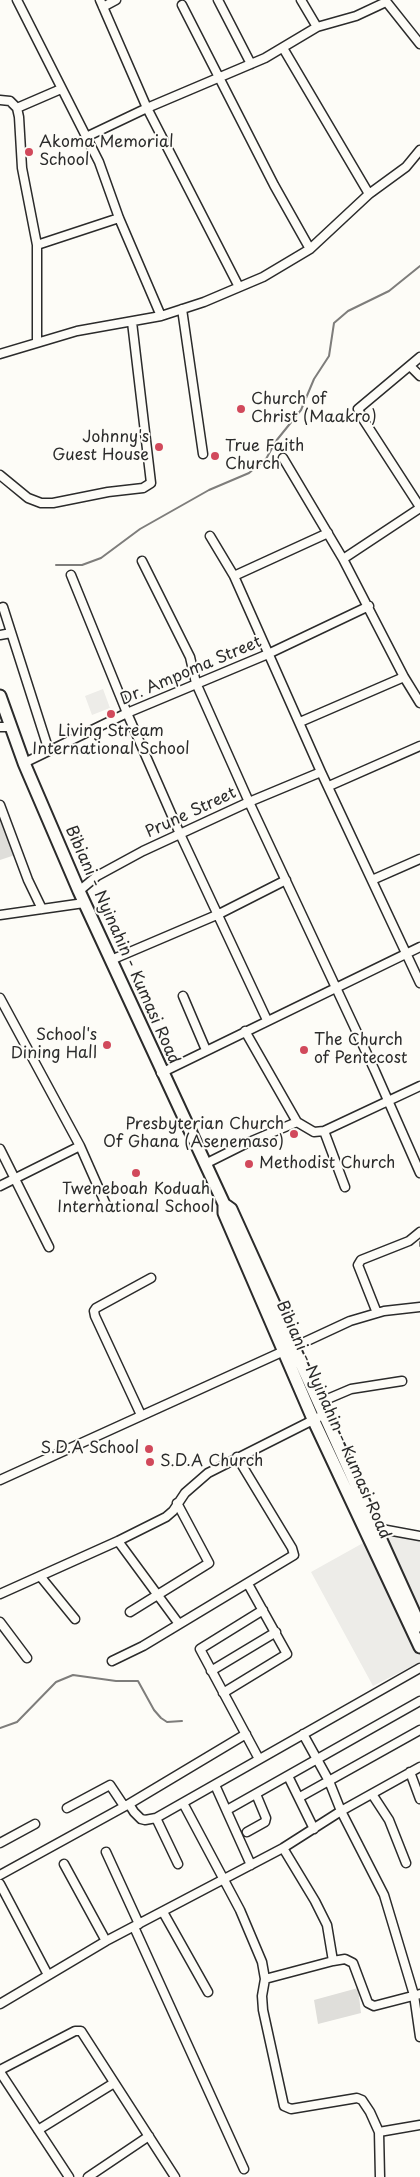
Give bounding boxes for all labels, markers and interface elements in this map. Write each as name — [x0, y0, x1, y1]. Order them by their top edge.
place label: Akoma Memorial School — [39, 133, 174, 171]
marker: Akoma Memorial School — [23, 146, 35, 158]
place label: Church of Christ (Maakro) — [251, 390, 377, 428]
marker: Church of Christ (Maakro) — [235, 403, 247, 415]
place label: Johnny's Guest House — [52, 428, 149, 466]
place label: True Faith Church — [225, 437, 304, 475]
marker: Johnny's Guest House — [153, 441, 165, 453]
marker: True Faith Church — [209, 450, 221, 462]
street label: Dr. Ampoma Street — [117, 633, 265, 709]
marker: Living Stream International School — [105, 708, 117, 720]
place label: Living Stream International School — [32, 722, 190, 760]
street label: Prune Street — [143, 784, 239, 842]
street label: Bibiani - Nyinahin - Kumasi Road — [61, 823, 183, 1067]
place label: School's Dining Hall — [11, 1026, 97, 1064]
place label: The Church of Pentecost — [314, 1031, 407, 1069]
marker: School's Dining Hall — [101, 1039, 113, 1051]
marker: The Church of Pentecost — [298, 1044, 310, 1056]
place label: Presbyterian Church Of Ghana (Asenemaso) — [103, 1115, 284, 1153]
marker: Presbyterian Church Of Ghana (Asenemaso) — [288, 1128, 300, 1140]
place label: Methodist Church — [259, 1154, 395, 1174]
marker: Methodist Church — [243, 1158, 255, 1170]
marker: Tweneboah Koduah International School — [130, 1167, 142, 1179]
place label: Tweneboah Koduah International School — [57, 1180, 215, 1218]
street label: Bibiani - Nyinahin - Kumasi Road — [272, 1298, 394, 1542]
place label: S.D.A School — [40, 1439, 139, 1459]
marker: S.D.A School — [143, 1443, 155, 1455]
place label: S.D.A Church — [160, 1452, 263, 1472]
marker: S.D.A Church — [144, 1456, 156, 1468]

